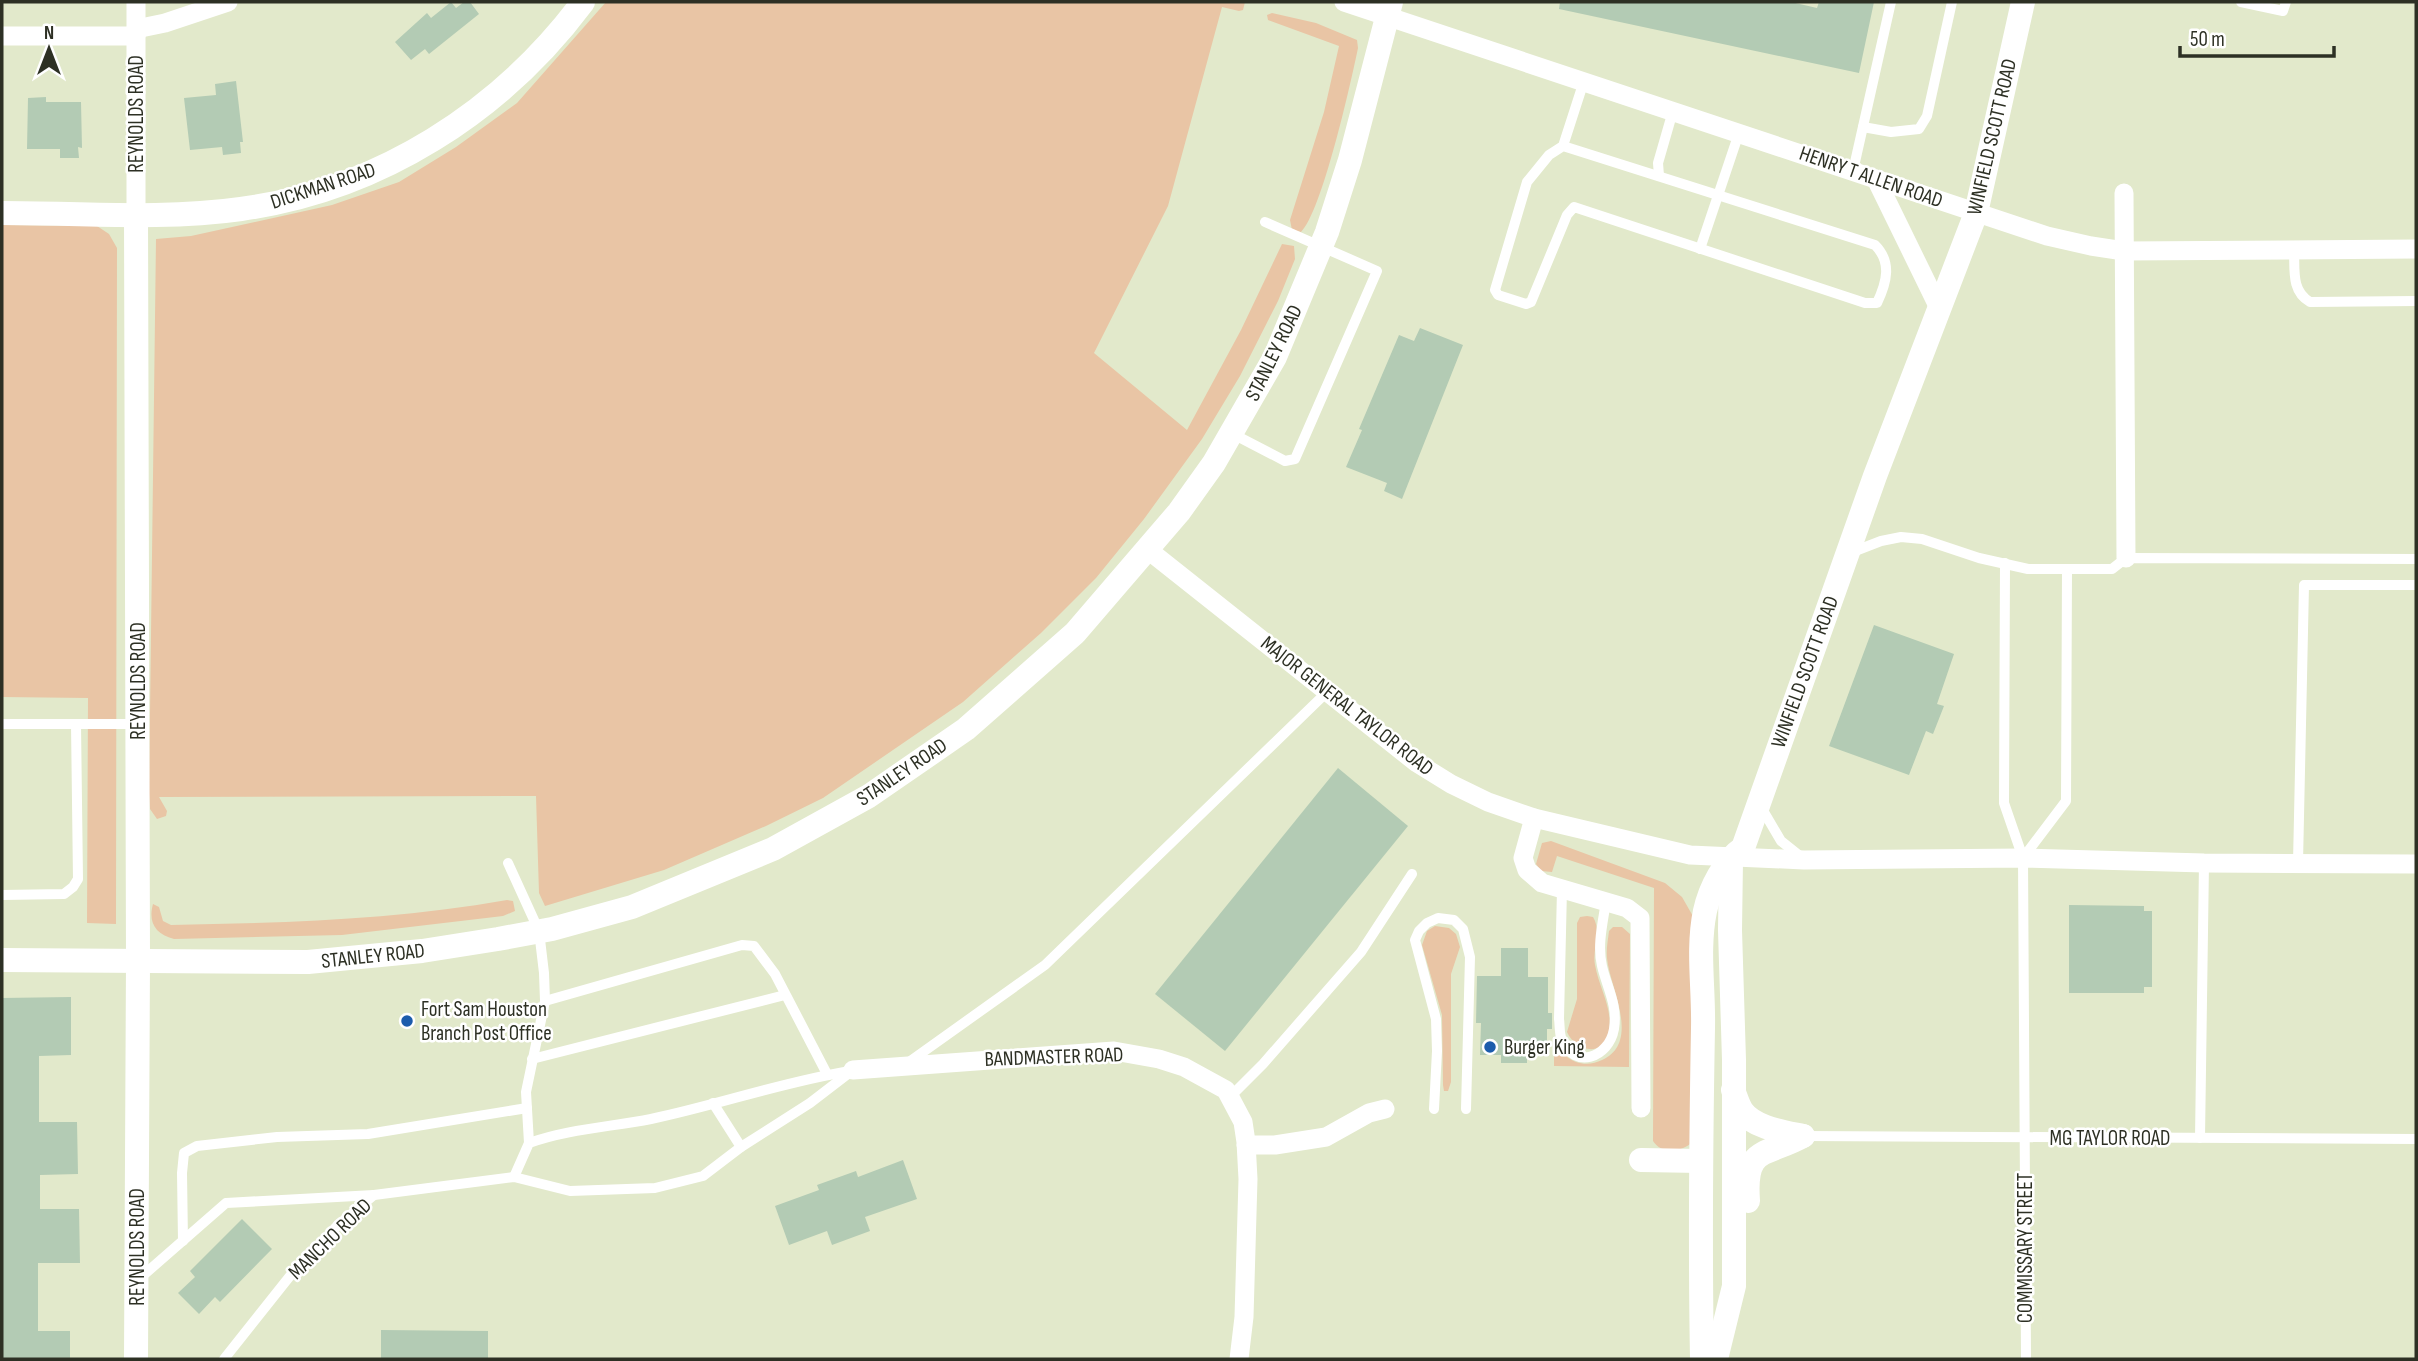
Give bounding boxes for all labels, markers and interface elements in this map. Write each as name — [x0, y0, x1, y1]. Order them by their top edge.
north arrow — [14, 14, 84, 84]
scale bar — [2180, 14, 2334, 58]
text: N — [44, 22, 54, 45]
text: 50 m — [2190, 27, 2225, 52]
street label: REYNOLDS ROAD — [124, 55, 149, 173]
street label: WINFIELD SCOTT ROAD — [1962, 56, 2022, 218]
street label: HENRY T ALLEN ROAD — [1796, 141, 1946, 213]
street label: DICKMAN ROAD — [267, 157, 379, 215]
street label: STANLEY ROAD — [1240, 301, 1308, 405]
street label: WINFIELD SCOTT ROAD — [1766, 593, 1844, 751]
street label: REYNOLDS ROAD — [126, 622, 151, 740]
street label: MAJOR GENERAL TAYLOR ROAD — [1256, 631, 1438, 781]
street label: STANLEY ROAD — [852, 733, 952, 811]
street label: STANLEY ROAD — [320, 938, 426, 974]
place label: Fort Sam Houston Branch Post Office — [421, 997, 552, 1046]
marker: Fort Sam Houston Branch Post Office — [399, 1013, 415, 1029]
place label: Burger King — [1504, 1035, 1585, 1060]
marker: Burger King — [1482, 1039, 1498, 1055]
street label: BANDMASTER ROAD — [984, 1042, 1124, 1072]
street label: MG TAYLOR ROAD — [2050, 1126, 2170, 1151]
street label: COMMISSARY STREET — [2013, 1172, 2038, 1323]
street label: REYNOLDS ROAD — [125, 1188, 150, 1306]
street label: MANCHO ROAD — [283, 1193, 377, 1285]

